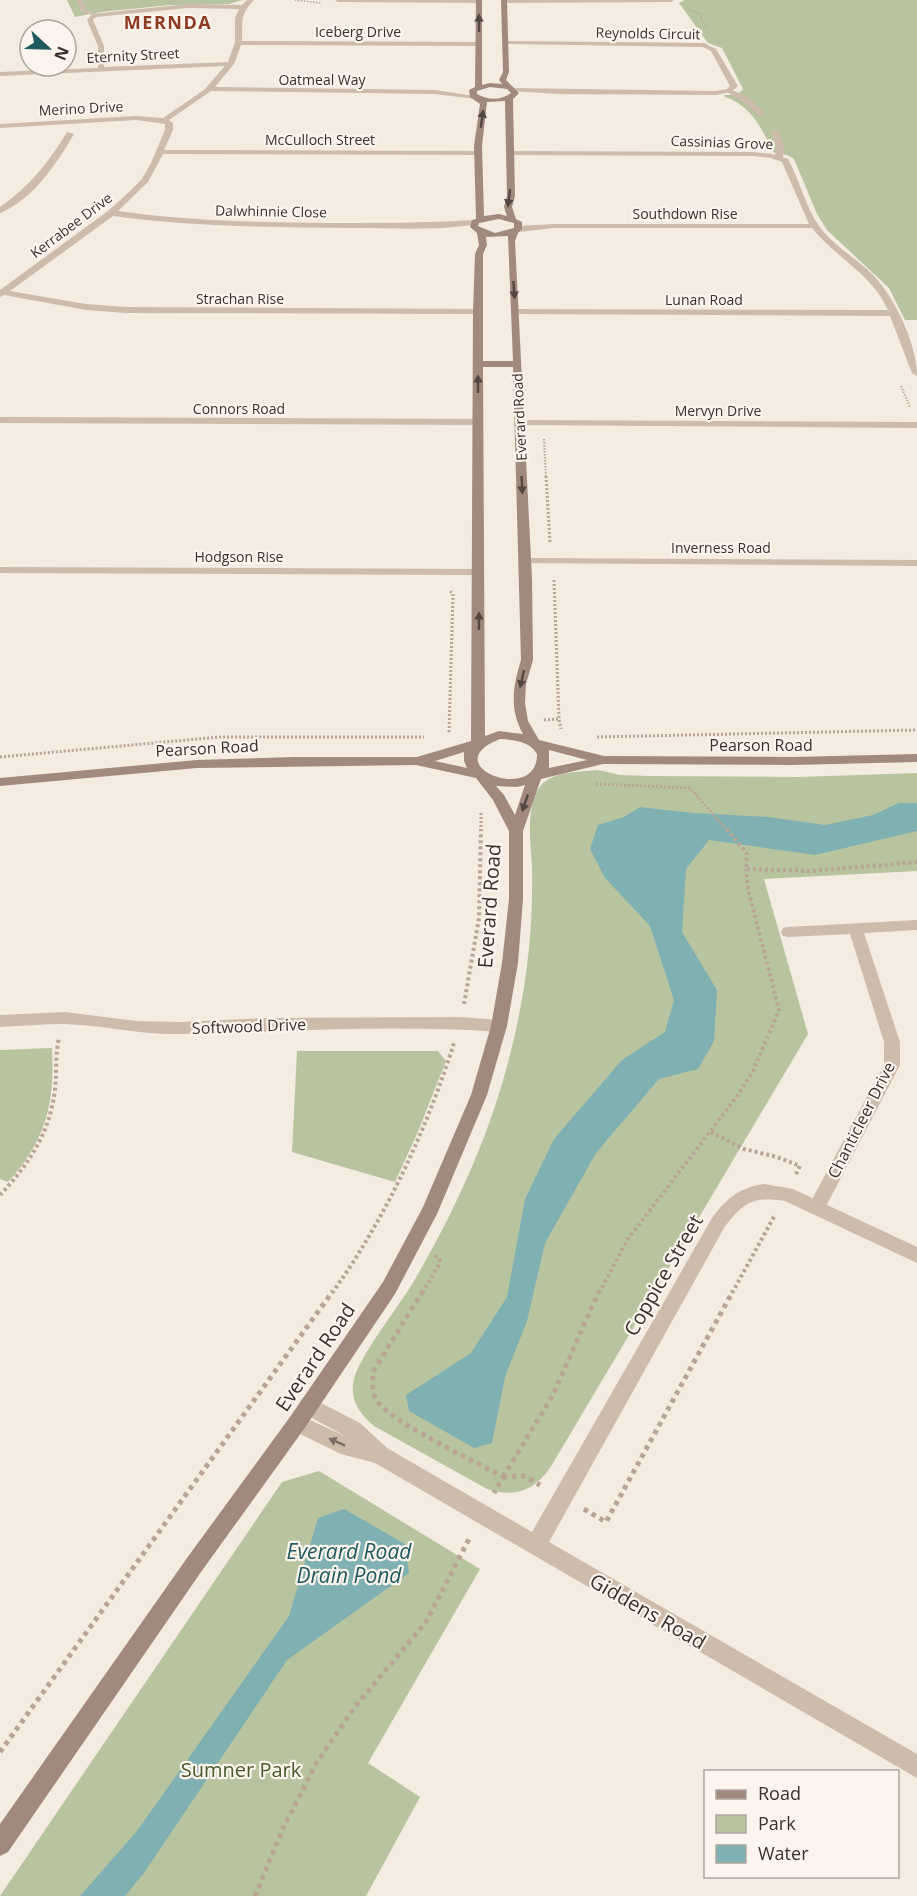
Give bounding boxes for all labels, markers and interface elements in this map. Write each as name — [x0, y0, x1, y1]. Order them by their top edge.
district label: MERNDA — [124, 10, 212, 34]
one-way arrow — [474, 13, 484, 32]
north arrow — [18, 18, 78, 78]
street label: Iceberg Drive — [315, 22, 401, 41]
street label: Reynolds Circuit — [595, 23, 701, 43]
text: N — [49, 43, 75, 64]
street label: Eternity Street — [86, 43, 180, 67]
street label: Oatmeal Way — [278, 70, 367, 89]
street label: Merino Drive — [38, 96, 124, 120]
one-way arrow — [477, 110, 486, 129]
street label: McCulloch Street — [265, 130, 375, 149]
street label: Cassinias Grove — [670, 131, 774, 153]
street label: Kerrabee Drive — [26, 188, 116, 262]
one-way arrow — [504, 189, 514, 208]
street label: Dalwhinnie Close — [215, 201, 327, 221]
street label: Southdown Rise — [632, 204, 738, 223]
one-way arrow — [510, 280, 519, 299]
street label: Strachan Rise — [196, 289, 284, 308]
street label: Lunan Road — [665, 290, 743, 309]
street label: Everard Road — [507, 373, 531, 461]
one-way arrow — [473, 374, 483, 393]
street label: Connors Road — [193, 399, 285, 418]
street label: Mervyn Drive — [675, 401, 761, 420]
one-way arrow — [518, 475, 527, 494]
street label: Inverness Road — [671, 538, 771, 557]
street label: Hodgson Rise — [195, 547, 284, 566]
one-way arrow — [474, 611, 484, 630]
one-way arrow — [517, 670, 527, 688]
street label: Pearson Road — [155, 734, 259, 762]
street label: Pearson Road — [709, 734, 813, 756]
one-way arrow — [519, 794, 529, 812]
street label: Everard Road — [471, 843, 507, 969]
street label: Softwood Drive — [192, 1013, 306, 1039]
street label: Chanticleer Drive — [822, 1058, 900, 1182]
street label: Coppice Street — [617, 1209, 709, 1341]
street label: Everard Road — [269, 1298, 361, 1416]
one-way arrow — [329, 1438, 346, 1447]
water label: Everard Road Drain Pond — [287, 1537, 412, 1589]
street label: Giddens Road — [585, 1567, 711, 1655]
park label: Sumner Park — [181, 1756, 302, 1783]
legend — [704, 1770, 899, 1878]
text: Road — [758, 1781, 801, 1805]
text: Park — [758, 1811, 796, 1835]
text: Water — [758, 1841, 809, 1865]

